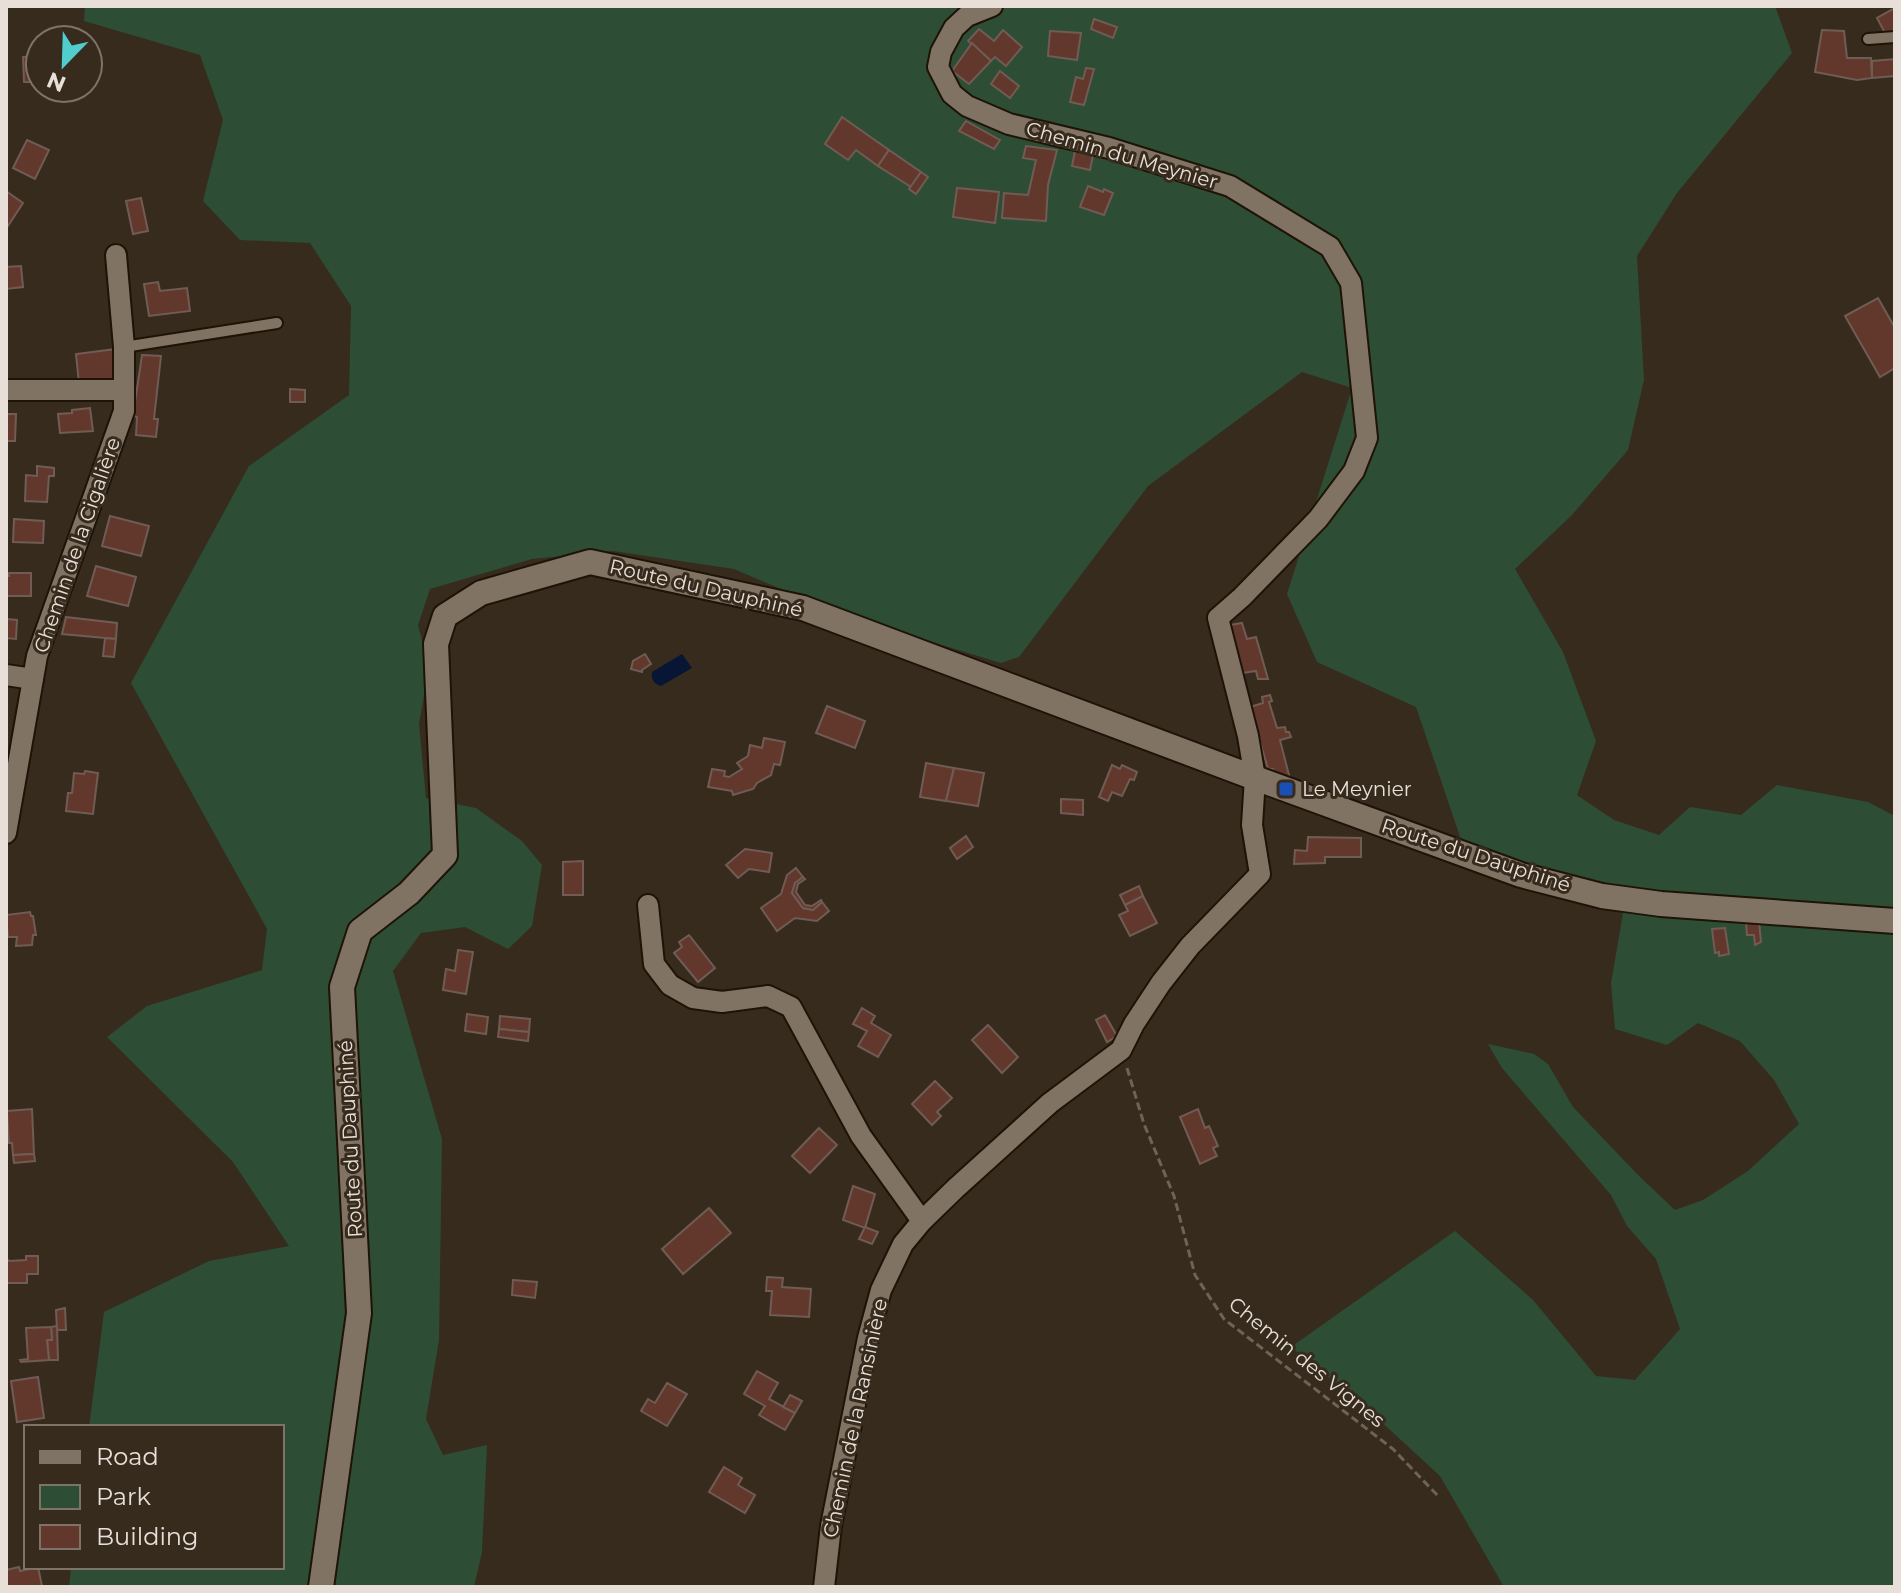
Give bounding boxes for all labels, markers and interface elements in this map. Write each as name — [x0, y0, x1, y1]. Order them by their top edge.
north arrow — [24, 24, 104, 104]
text: N — [43, 66, 70, 98]
street label: Chemin du Meynier — [1023, 116, 1221, 194]
street label: Chemin de la Cigalière — [29, 434, 125, 656]
street label: Route du Dauphiné — [607, 554, 805, 622]
place label: Le Meynier — [1302, 777, 1412, 801]
marker: Le Meynier — [1277, 780, 1295, 798]
street label: Route du Dauphiné — [1378, 813, 1574, 897]
street label: Route du Dauphiné — [333, 1040, 367, 1238]
street label: Chemin des Vignes — [1224, 1292, 1390, 1432]
street label: Chemin de la Ransinière — [818, 1296, 892, 1540]
legend — [24, 1425, 284, 1569]
text: Road — [96, 1442, 159, 1471]
text: Park — [96, 1482, 151, 1511]
text: Building — [96, 1522, 199, 1551]

